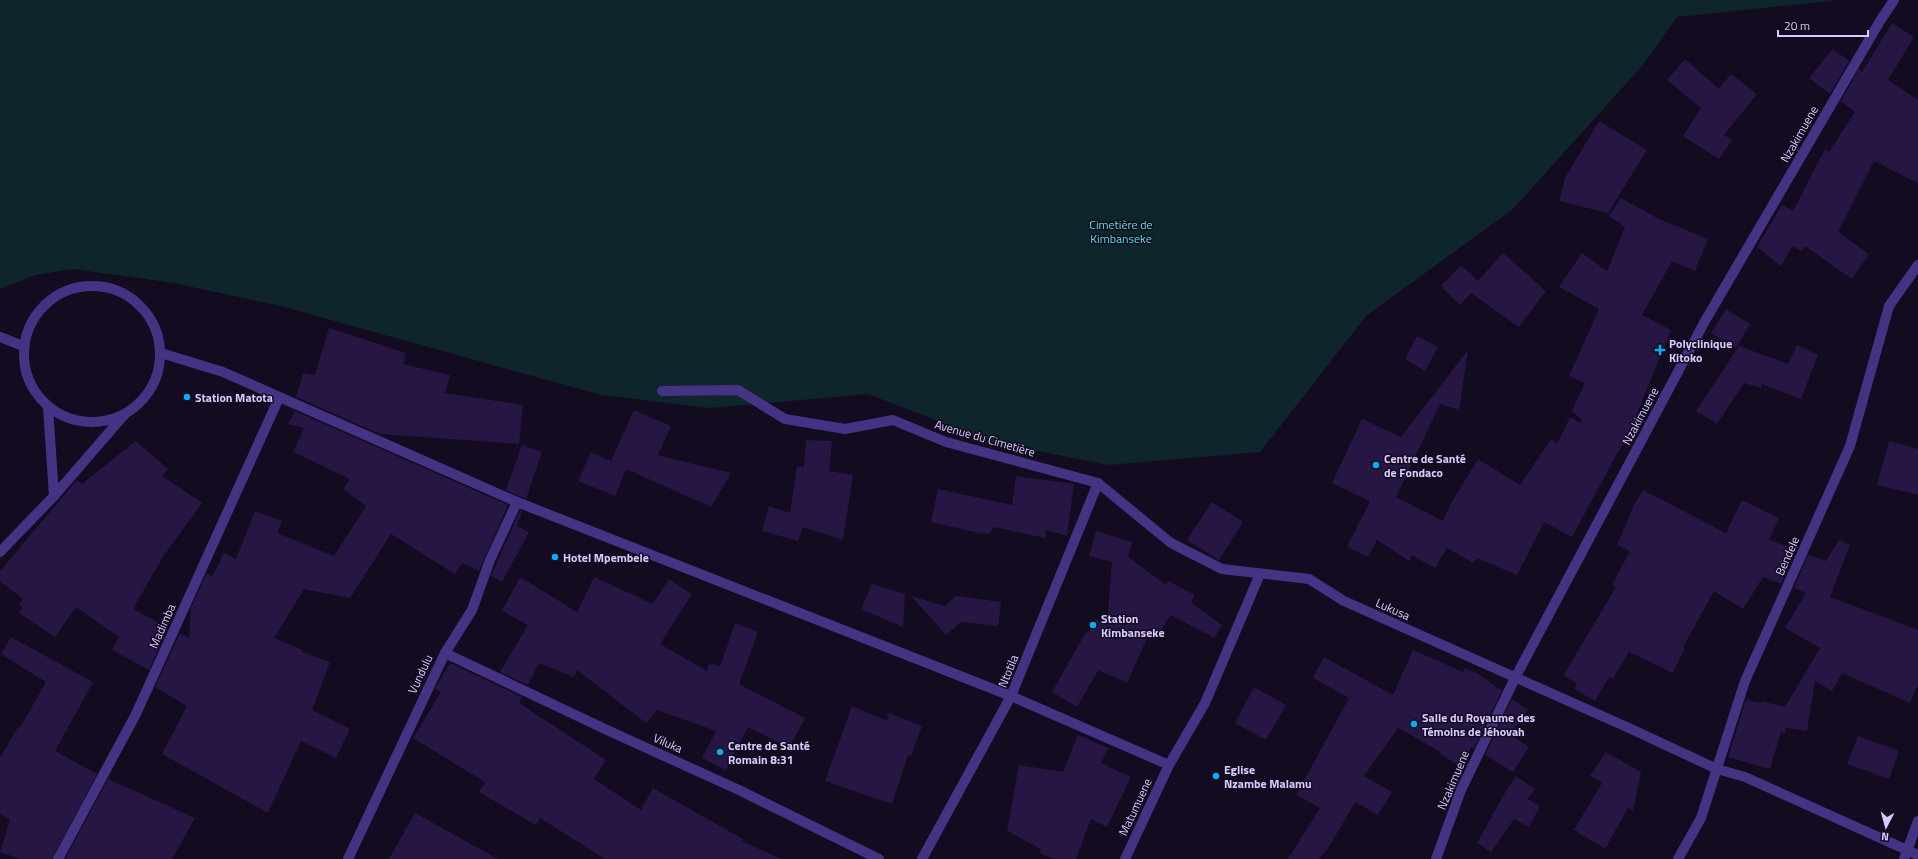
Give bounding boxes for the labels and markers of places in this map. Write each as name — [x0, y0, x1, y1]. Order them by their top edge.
place label: Polyclinique Kitoko — [1669, 334, 1732, 367]
marker: Polyclinique Kitoko — [1654, 344, 1666, 356]
place label: Station Matota — [195, 388, 273, 407]
marker: Station Matota — [182, 392, 192, 402]
place label: Centre de Santé de Fondaco — [1384, 449, 1466, 482]
marker: Centre de Santé de Fondaco — [1371, 460, 1381, 470]
place label: Hotel Mpembele — [563, 548, 649, 567]
marker: Hotel Mpembele — [550, 552, 560, 562]
place label: Station Kimbanseke — [1101, 609, 1165, 642]
marker: Station Kimbanseke — [1088, 620, 1098, 630]
place label: Salle du Royaume des Témoins de Jéhovah — [1422, 708, 1536, 741]
marker: Salle du Royaume des Témoins de Jéhovah — [1409, 719, 1419, 729]
place label: Centre de Santé Romain 8:31 — [728, 736, 810, 769]
marker: Centre de Santé Romain 8:31 — [715, 747, 725, 757]
place label: Eglise Nzambe Malamu — [1224, 760, 1312, 793]
marker: Eglise Nzambe Malamu — [1211, 771, 1221, 781]

